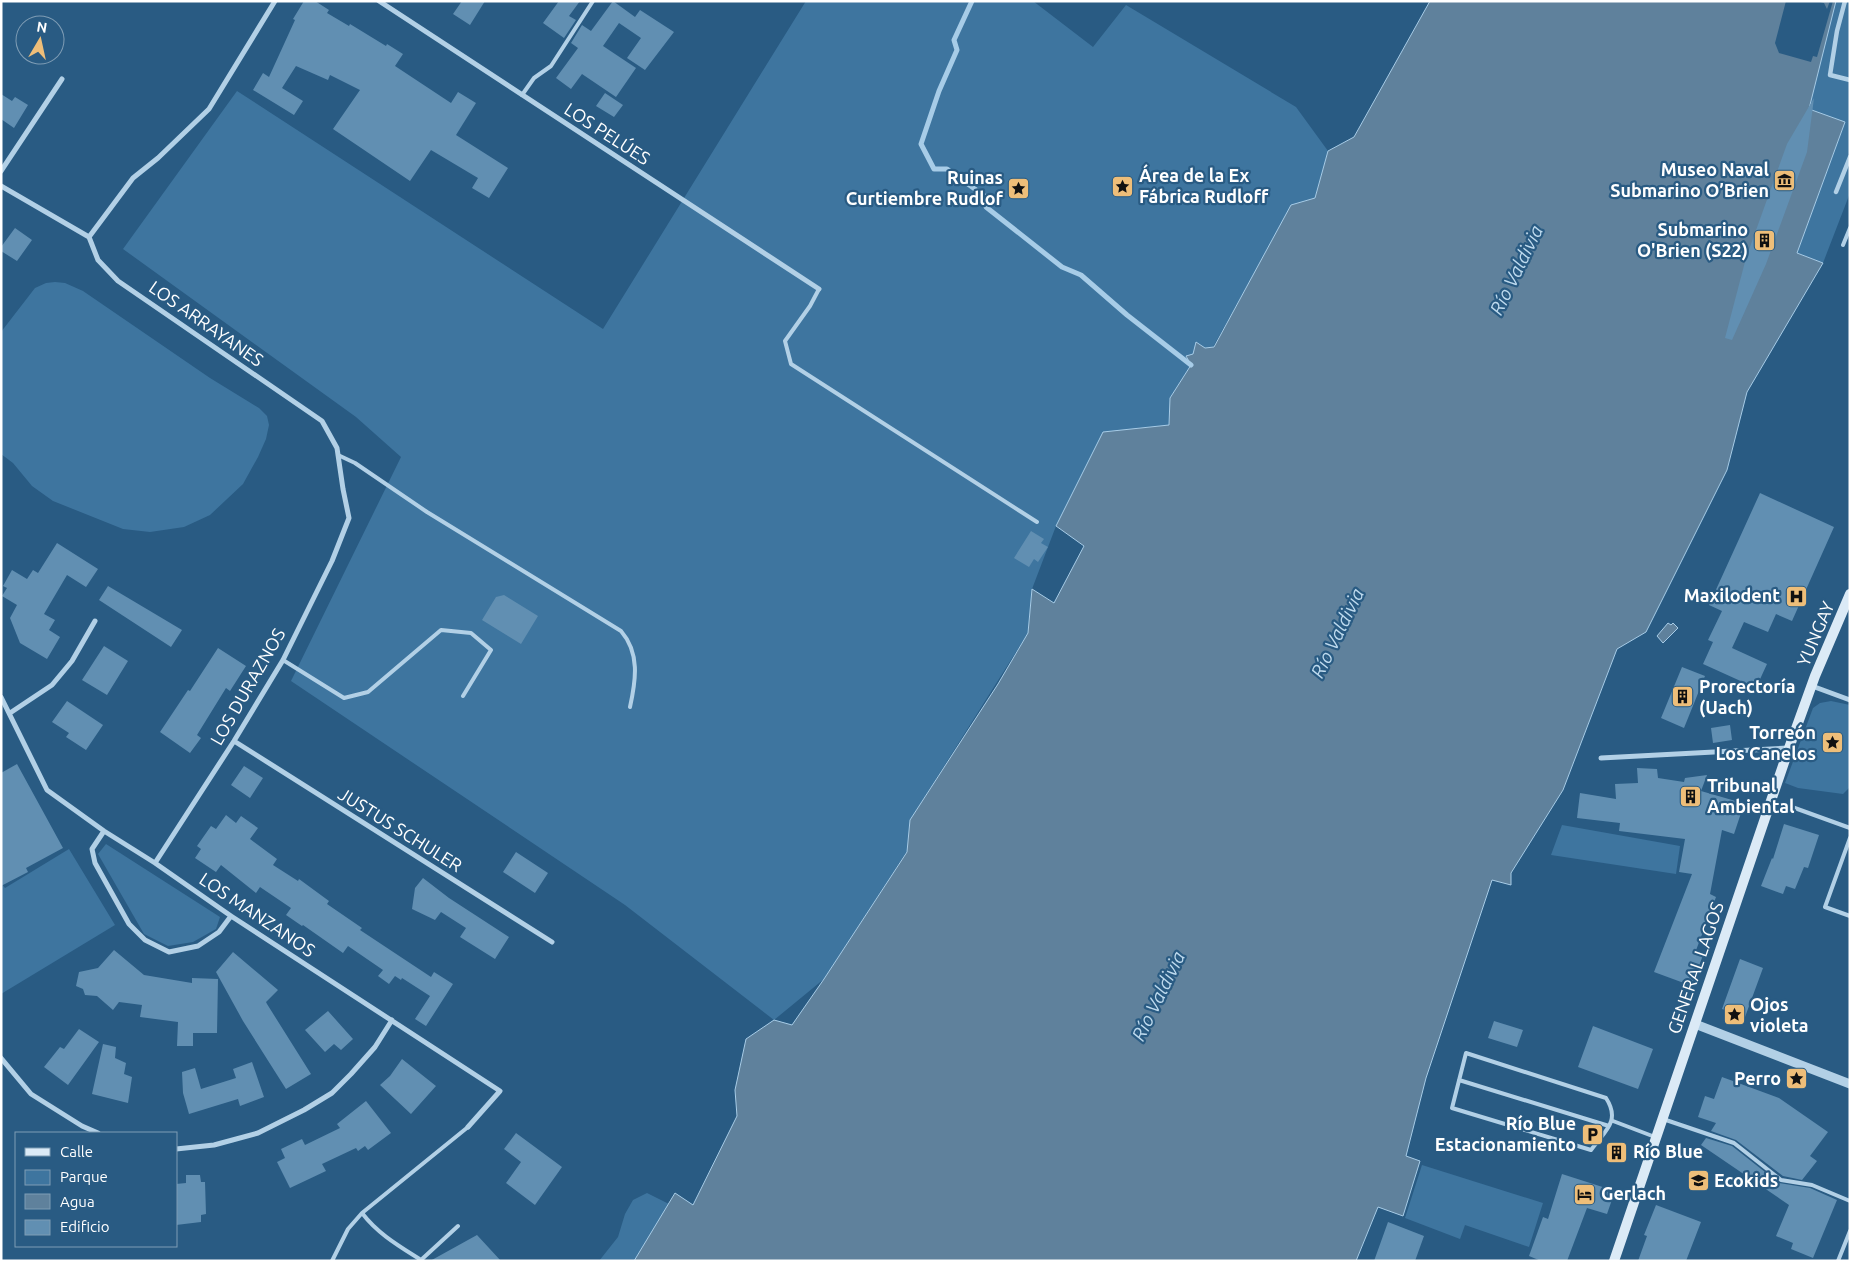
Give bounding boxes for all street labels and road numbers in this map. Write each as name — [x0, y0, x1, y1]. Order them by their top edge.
street label: LOS PELÚES — [561, 97, 655, 168]
street label: LOS ARRAYANES — [146, 276, 267, 370]
street label: YUNGAY — [1793, 598, 1838, 669]
street label: LOS DURAZNOS — [206, 625, 289, 748]
street label: JUSTUS SCHULER — [335, 783, 466, 875]
street label: LOS MANZANOS — [196, 868, 319, 960]
street label: GENERAL LAGOS — [1663, 899, 1727, 1036]

